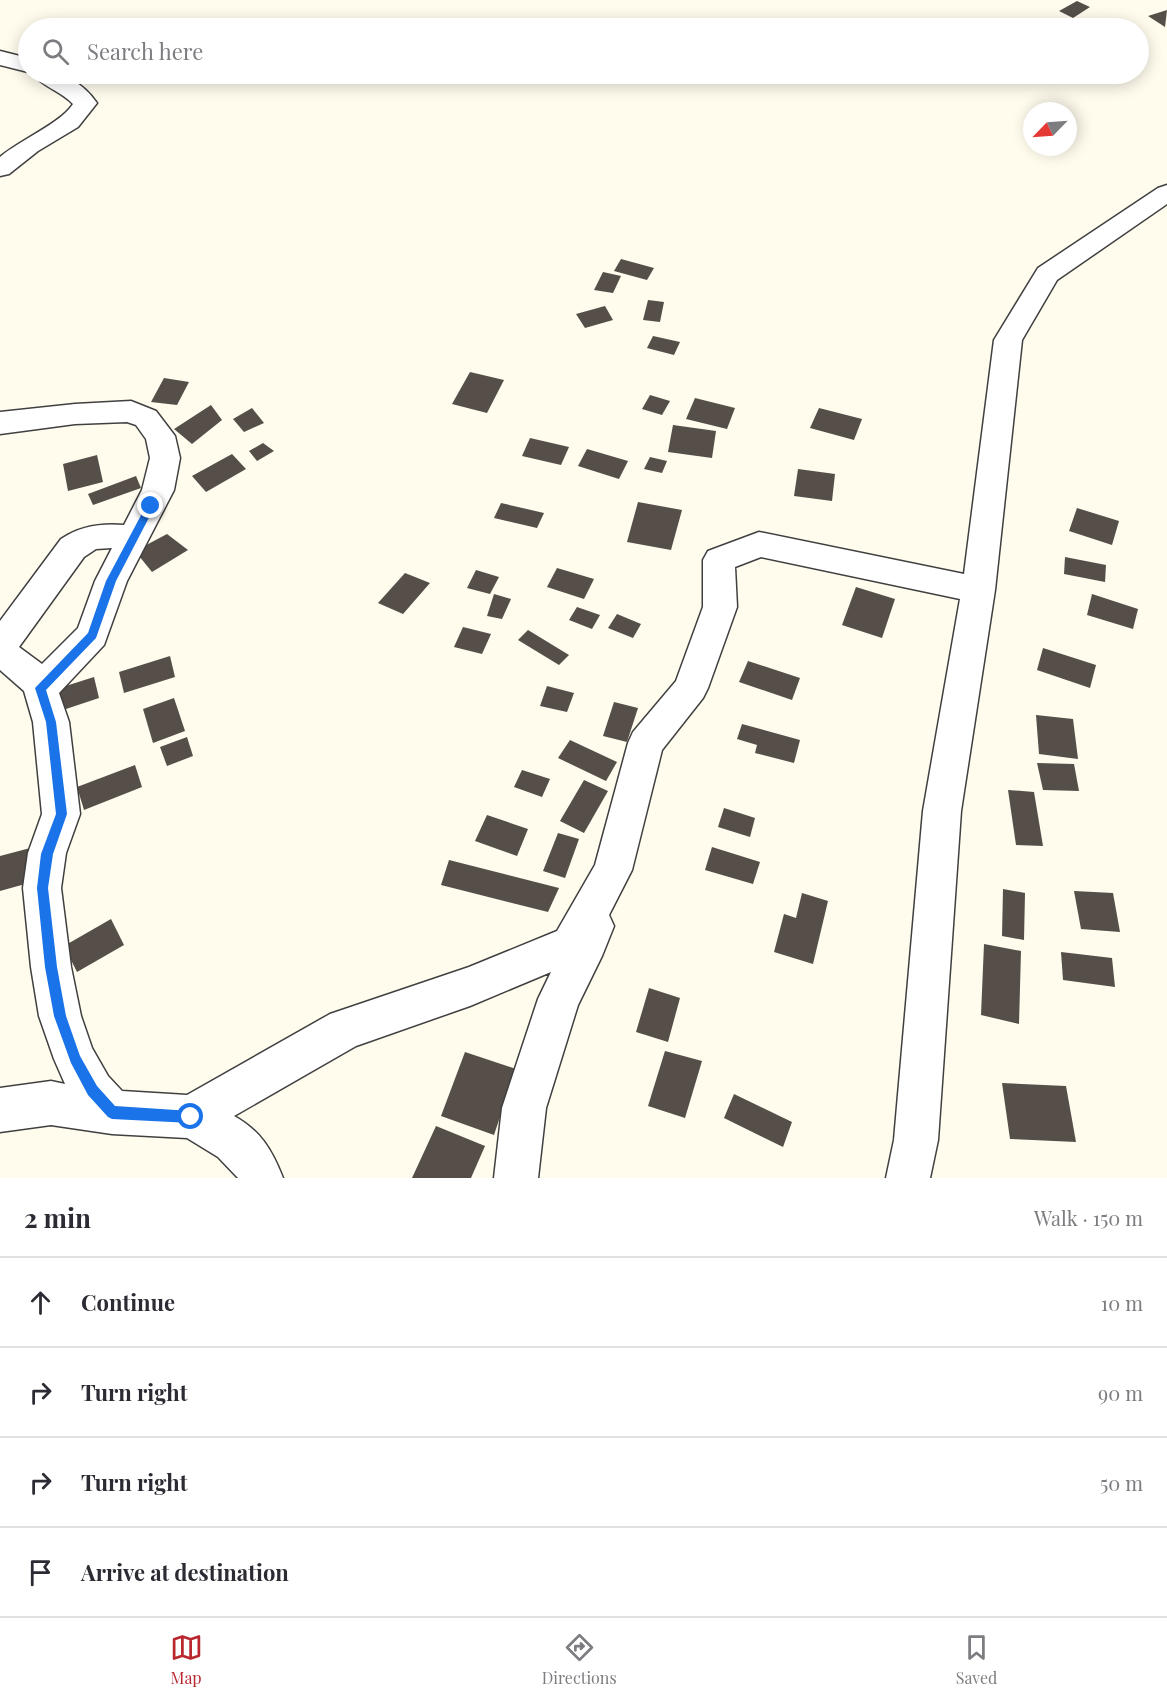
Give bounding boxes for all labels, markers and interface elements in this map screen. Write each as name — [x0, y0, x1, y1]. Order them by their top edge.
search box — [18, 18, 1149, 84]
icon: search — [39, 35, 72, 68]
text: Search here — [87, 36, 203, 66]
north arrow — [1023, 102, 1077, 156]
route end — [137, 492, 163, 518]
route start — [177, 1103, 203, 1129]
text: 2 min — [24, 1200, 91, 1235]
text: Walk · 150 m — [1034, 1204, 1143, 1231]
icon: ahead — [24, 1286, 57, 1319]
text: Continue — [81, 1287, 175, 1317]
text: 10 m — [1101, 1289, 1143, 1316]
icon: right — [24, 1376, 57, 1409]
text: Turn right — [81, 1377, 187, 1407]
text: 90 m — [1098, 1379, 1143, 1406]
icon: right — [24, 1466, 57, 1499]
text: Turn right — [81, 1467, 187, 1497]
text: 50 m — [1100, 1469, 1143, 1496]
icon: arrive — [24, 1556, 57, 1589]
text: Arrive at destination — [81, 1557, 289, 1587]
tab: Map — [170, 1631, 203, 1688]
tab: Directions — [542, 1631, 617, 1688]
tab: Saved — [956, 1631, 997, 1688]

